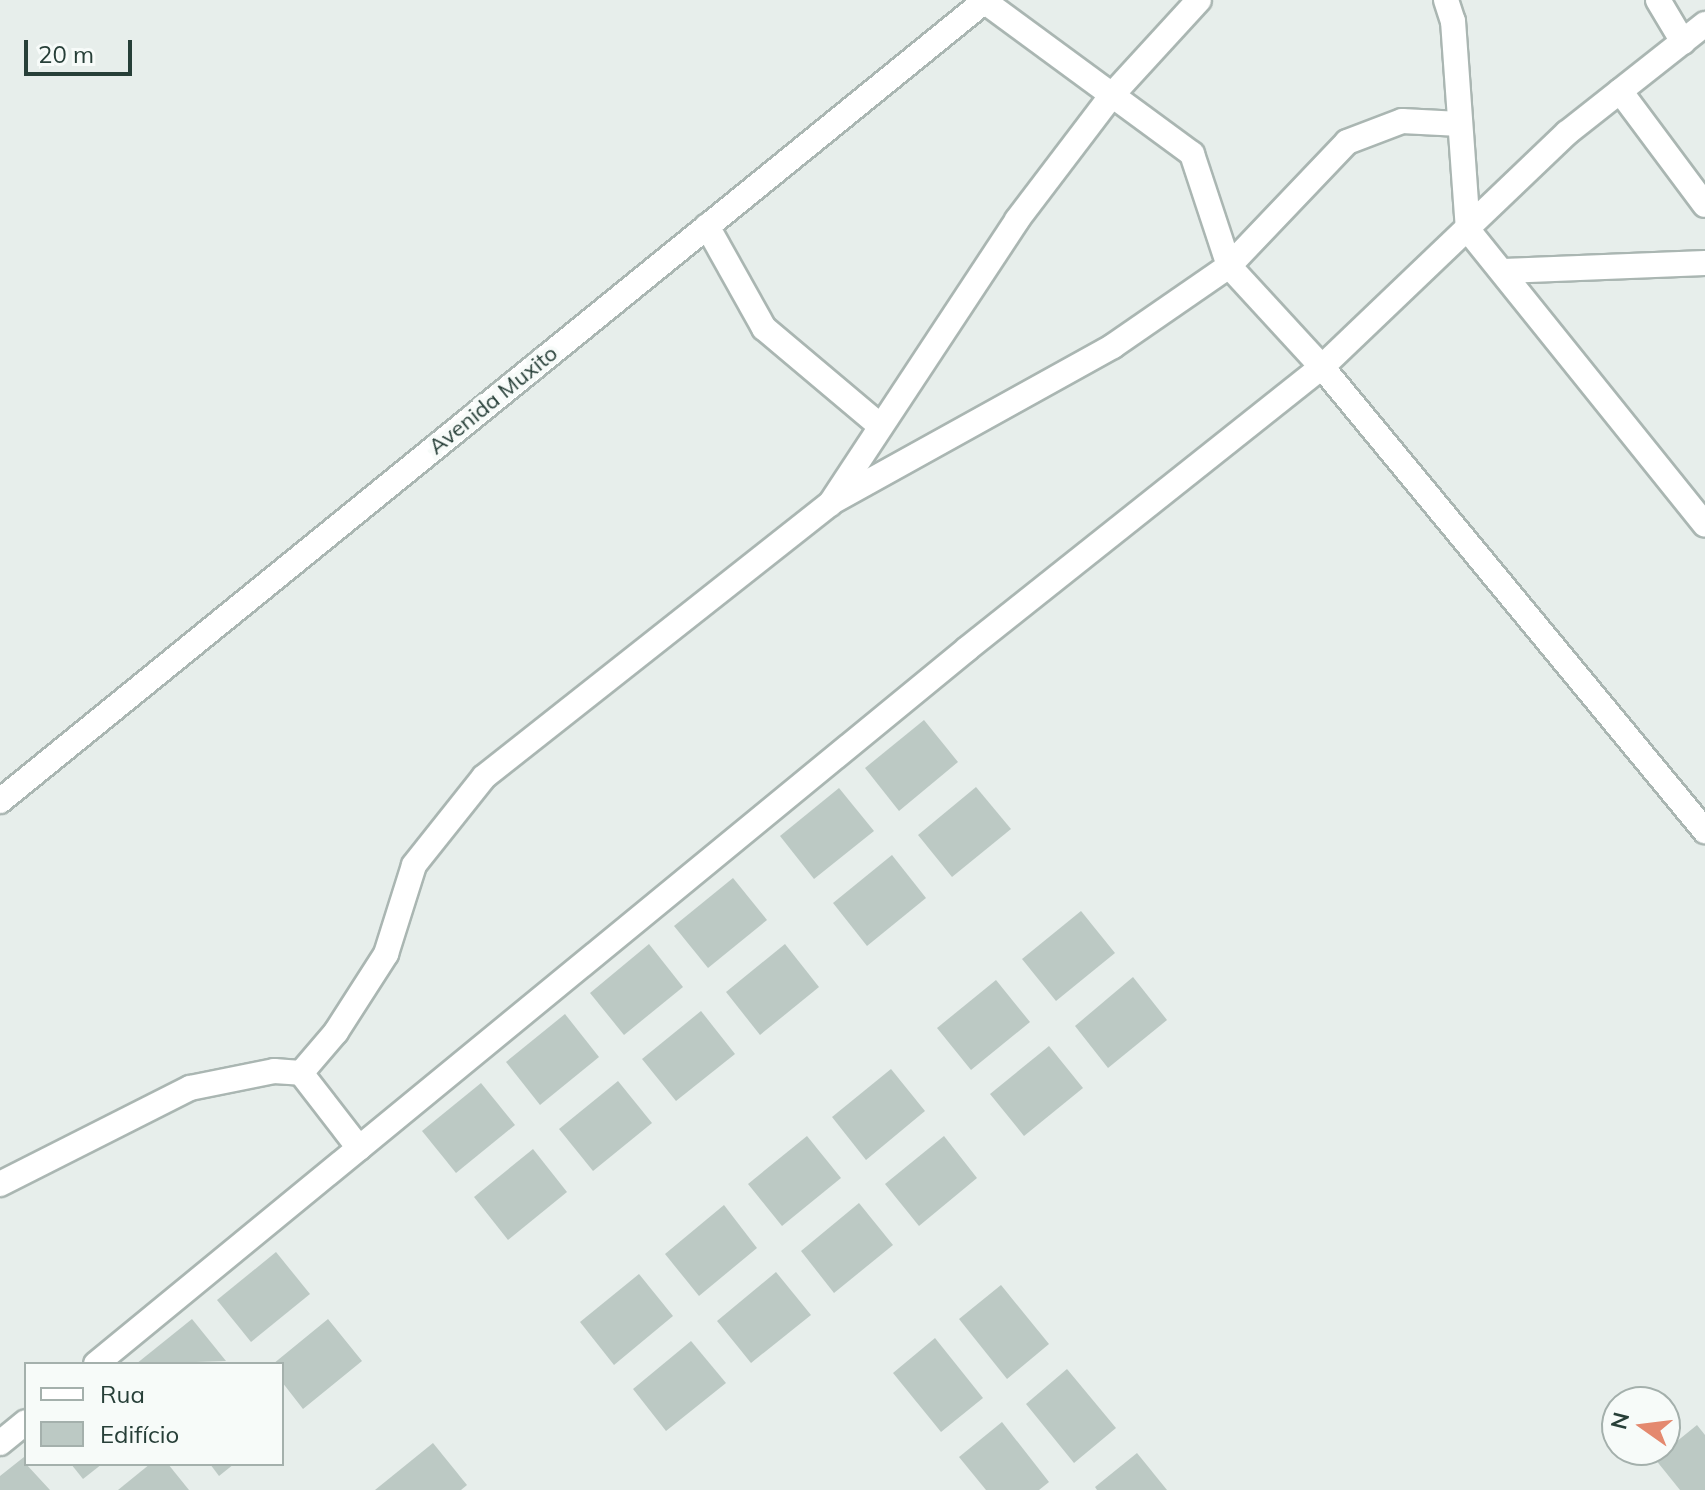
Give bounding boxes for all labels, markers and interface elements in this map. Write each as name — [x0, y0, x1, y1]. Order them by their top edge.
scale bar — [28, 24, 136, 74]
text: 20 m — [38, 39, 94, 69]
street label: Avenida Muxito — [423, 340, 563, 460]
legend — [24, 1362, 284, 1466]
text: Rua — [100, 1379, 145, 1409]
north arrow — [1601, 1386, 1681, 1466]
text: N — [1604, 1409, 1635, 1432]
text: Edifício — [100, 1419, 179, 1449]

